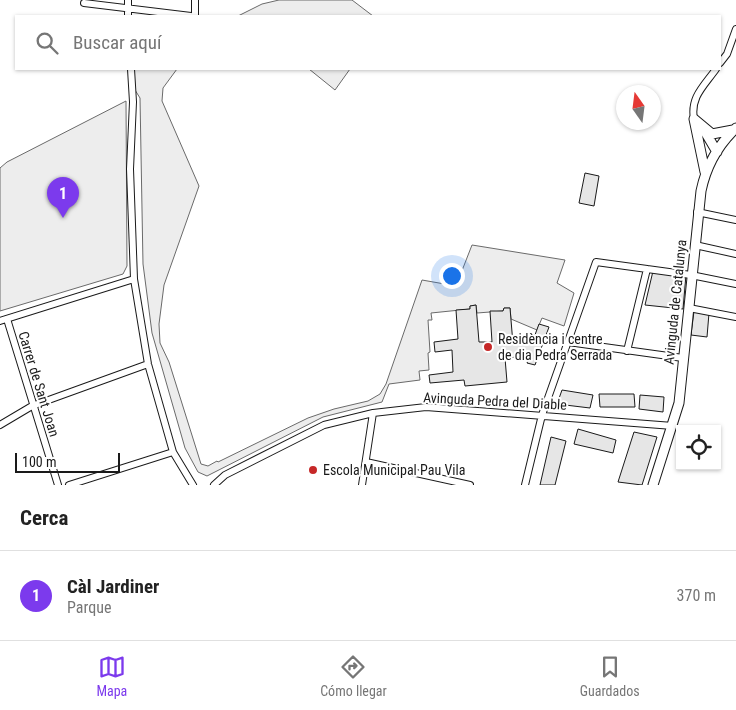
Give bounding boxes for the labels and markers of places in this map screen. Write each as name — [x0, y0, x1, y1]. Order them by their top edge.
pin: 1 — [47, 177, 79, 218]
place label: Residència i centre de dia Pedra Serrada — [498, 331, 612, 363]
marker: Residència i centre de dia Pedra Serrada — [482, 341, 494, 353]
place label: Escola Municipal Pau Vila — [323, 462, 465, 478]
marker: Escola Municipal Pau Vila — [307, 464, 319, 476]

